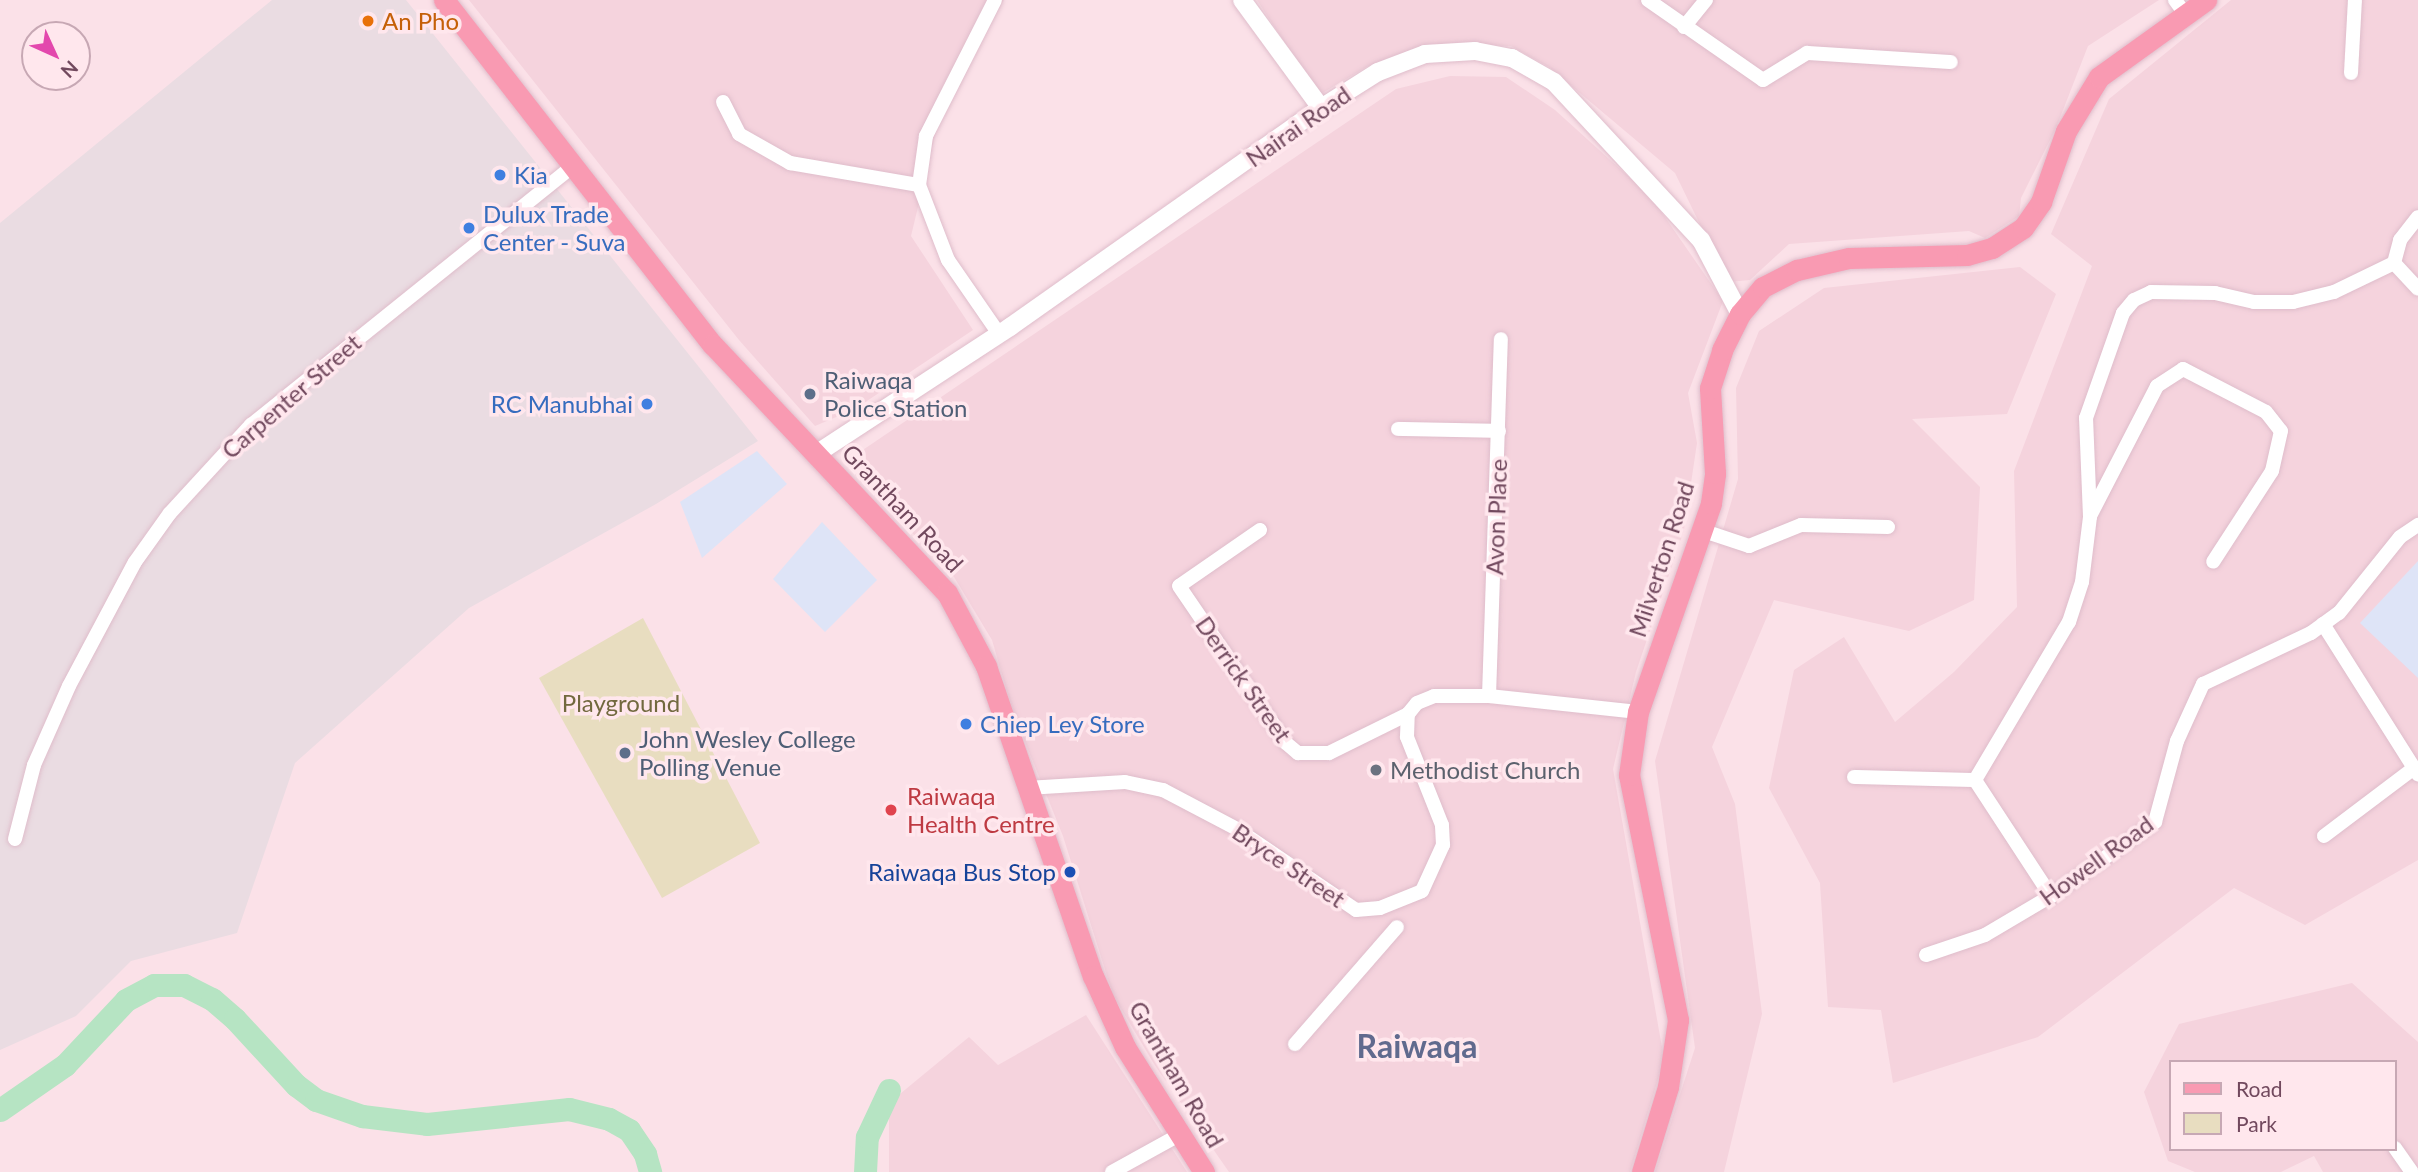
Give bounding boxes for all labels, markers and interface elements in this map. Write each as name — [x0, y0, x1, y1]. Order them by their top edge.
place label: An Pho — [382, 7, 459, 35]
marker: An Pho — [360, 13, 376, 29]
north arrow — [21, 21, 91, 91]
text: N — [56, 56, 83, 83]
street label: Nairai Road — [1240, 79, 1356, 173]
place label: Kia — [514, 161, 548, 189]
marker: Kia — [492, 167, 508, 183]
place label: Dulux Trade Center - Suva — [483, 200, 626, 256]
marker: Dulux Trade Center - Suva — [461, 220, 477, 236]
street label: Carpenter Street — [215, 328, 367, 464]
place label: Raiwaqa Police Station — [824, 366, 968, 422]
marker: Raiwaqa Police Station — [802, 386, 818, 402]
place label: RC Manubhai — [491, 390, 633, 418]
marker: RC Manubhai — [639, 396, 655, 412]
street label: Grantham Road — [837, 438, 969, 578]
street label: Avon Place — [1480, 458, 1512, 576]
street label: Milverton Road — [1622, 478, 1700, 640]
street label: Derrick Street — [1190, 611, 1298, 747]
park label: Playground — [562, 689, 680, 717]
place label: Chiep Ley Store — [980, 710, 1145, 738]
marker: Chiep Ley Store — [958, 716, 974, 732]
place label: John Wesley College Polling Venue — [639, 725, 857, 781]
marker: John Wesley College Polling Venue — [617, 745, 633, 761]
place label: Methodist Church — [1390, 756, 1580, 784]
marker: Methodist Church — [1368, 762, 1384, 778]
place label: Raiwaqa Health Centre — [907, 782, 1055, 838]
marker: Raiwaqa Health Centre — [881, 800, 901, 820]
street label: Howell Road — [2034, 809, 2158, 911]
street label: Bryce Street — [1227, 817, 1351, 913]
place label: Raiwaqa Bus Stop — [868, 858, 1056, 886]
marker: Raiwaqa Bus Stop — [1062, 864, 1078, 880]
street label: Grantham Road — [1124, 996, 1230, 1152]
district label: Raiwaqa — [1357, 1027, 1477, 1065]
legend — [2170, 1060, 2397, 1151]
text: Road — [2236, 1076, 2283, 1101]
text: Park — [2236, 1111, 2277, 1136]

